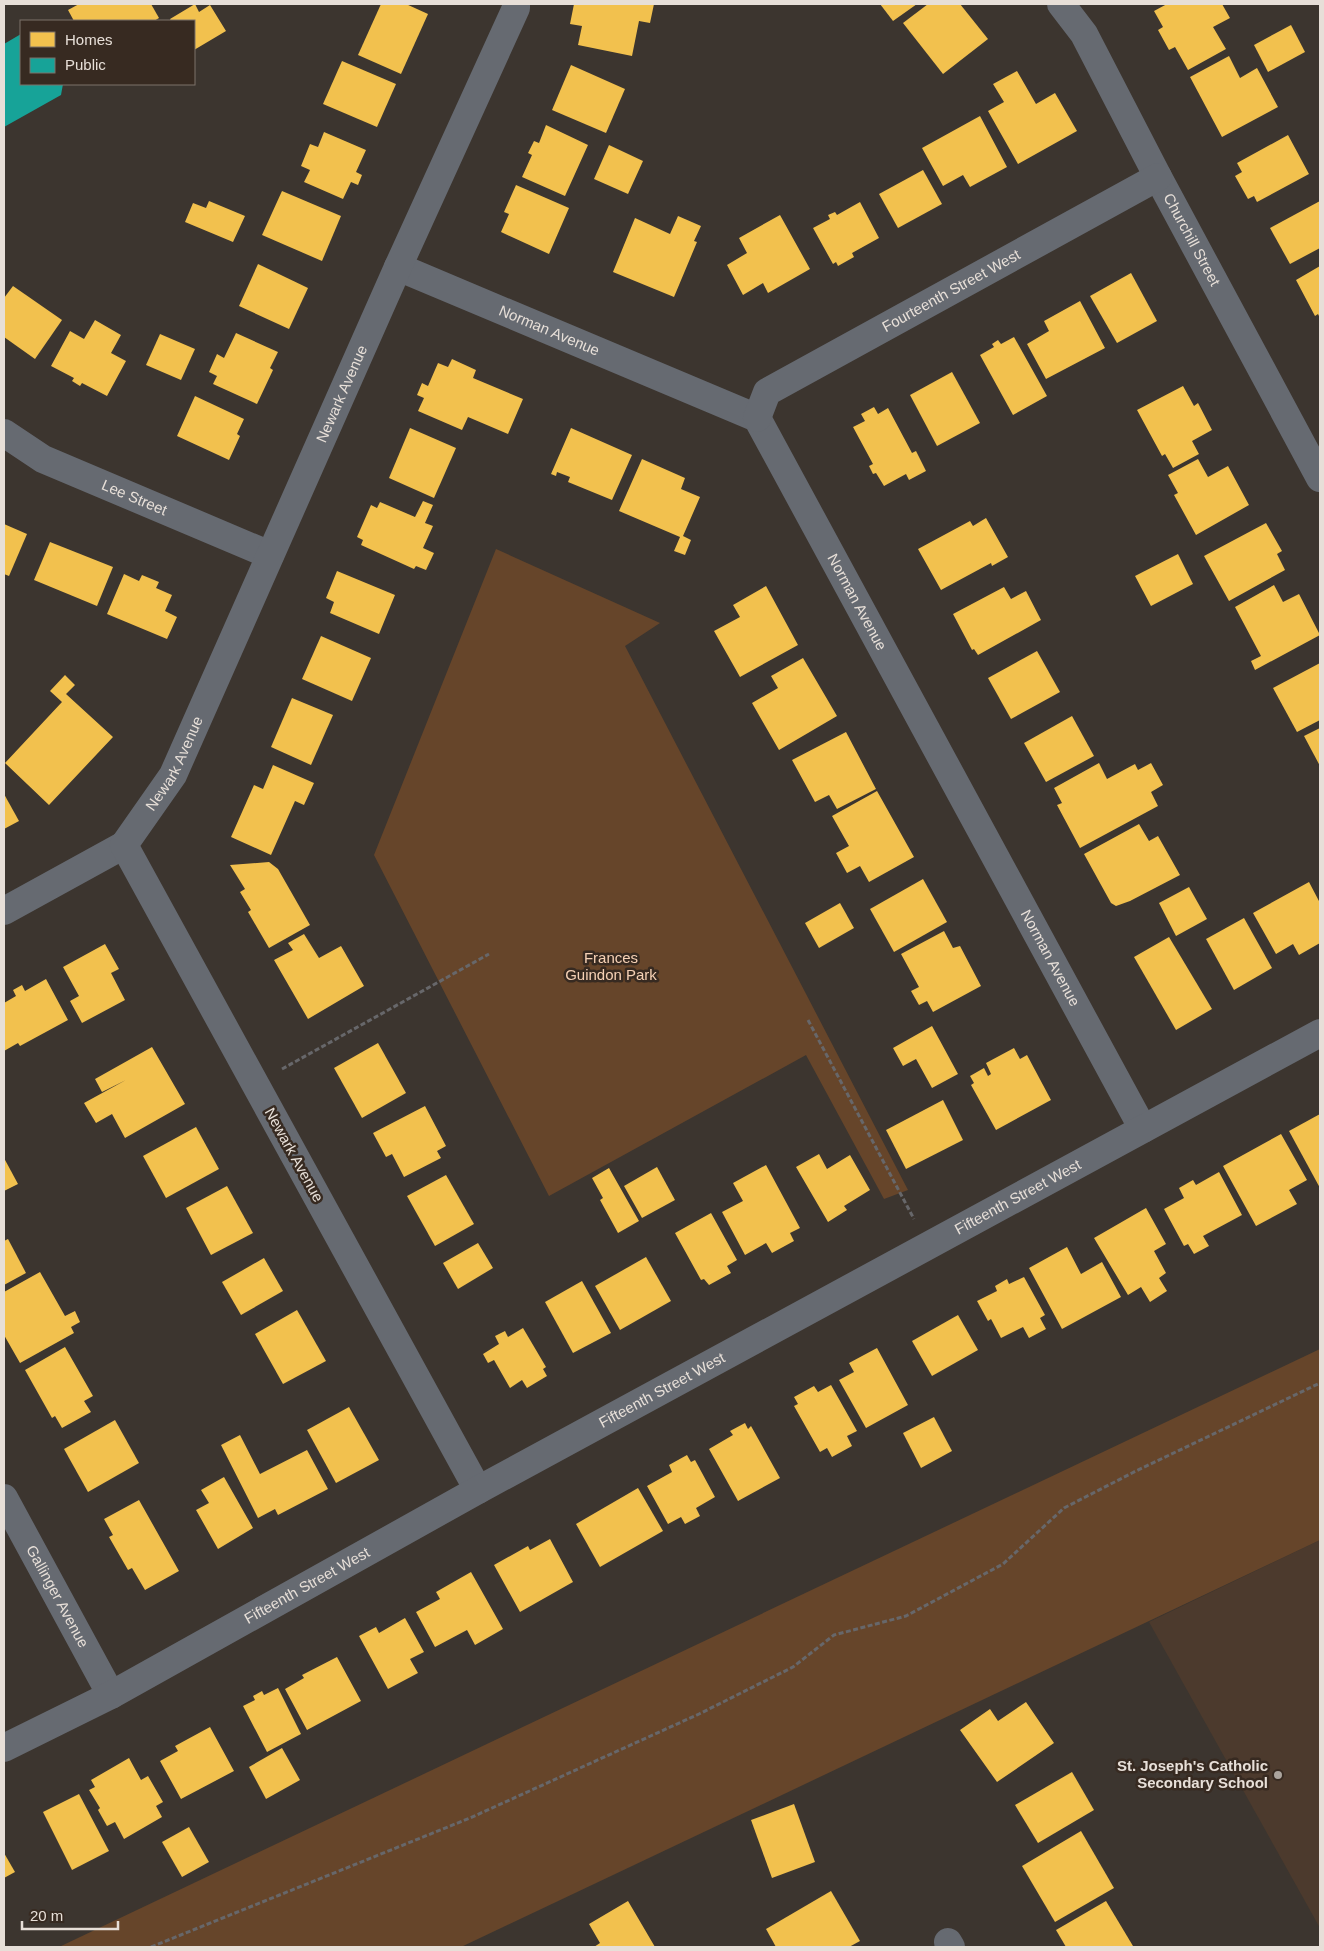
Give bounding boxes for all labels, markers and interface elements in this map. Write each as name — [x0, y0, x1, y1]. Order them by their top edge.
legend — [20, 20, 195, 85]
text: Homes — [65, 31, 113, 48]
text: Public — [65, 56, 106, 73]
street label: Churchill Street — [1160, 190, 1224, 289]
street label: Fourteenth Street West — [879, 245, 1024, 335]
street label: Norman Avenue — [497, 301, 602, 359]
street label: Newark Avenue — [312, 342, 370, 445]
street label: Lee Street — [99, 476, 170, 519]
street label: Norman Avenue — [824, 551, 890, 653]
street label: Newark Avenue — [142, 714, 206, 814]
street label: Norman Avenue — [1018, 907, 1084, 1009]
park label: Frances Guindon Park — [565, 949, 657, 983]
street label: Newark Avenue — [262, 1105, 327, 1205]
street label: Fifteenth Street West — [952, 1155, 1084, 1238]
street label: Fifteenth Street West — [596, 1348, 728, 1431]
street label: Gallinger Avenue — [23, 1542, 93, 1650]
street label: Fifteenth Street West — [241, 1543, 373, 1627]
place label: St. Joseph's Catholic Secondary School — [1117, 1757, 1268, 1791]
marker: St. Joseph's Catholic Secondary School — [1272, 1769, 1284, 1781]
scale bar — [22, 1898, 119, 1930]
text: 20 m — [30, 1907, 63, 1924]

